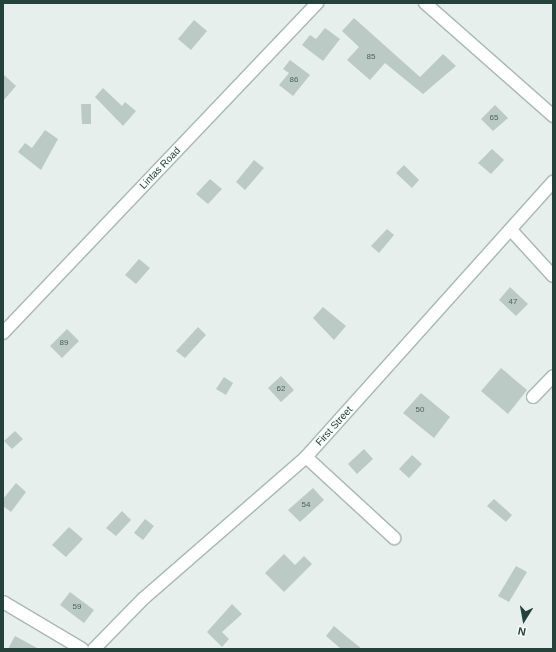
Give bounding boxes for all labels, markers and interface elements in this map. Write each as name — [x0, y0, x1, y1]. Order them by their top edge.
house number: 85 — [367, 52, 375, 62]
house number: 86 — [290, 75, 298, 85]
house number: 65 — [490, 113, 498, 123]
street label: Lintas Road — [137, 145, 183, 191]
house number: 47 — [509, 297, 517, 307]
house number: 89 — [60, 338, 68, 348]
house number: 62 — [277, 384, 285, 394]
street label: First Street — [313, 404, 355, 448]
house number: 50 — [416, 405, 424, 415]
house number: 54 — [302, 500, 310, 510]
north arrow — [504, 600, 544, 640]
house number: 59 — [73, 602, 81, 612]
text: N — [517, 625, 527, 638]

